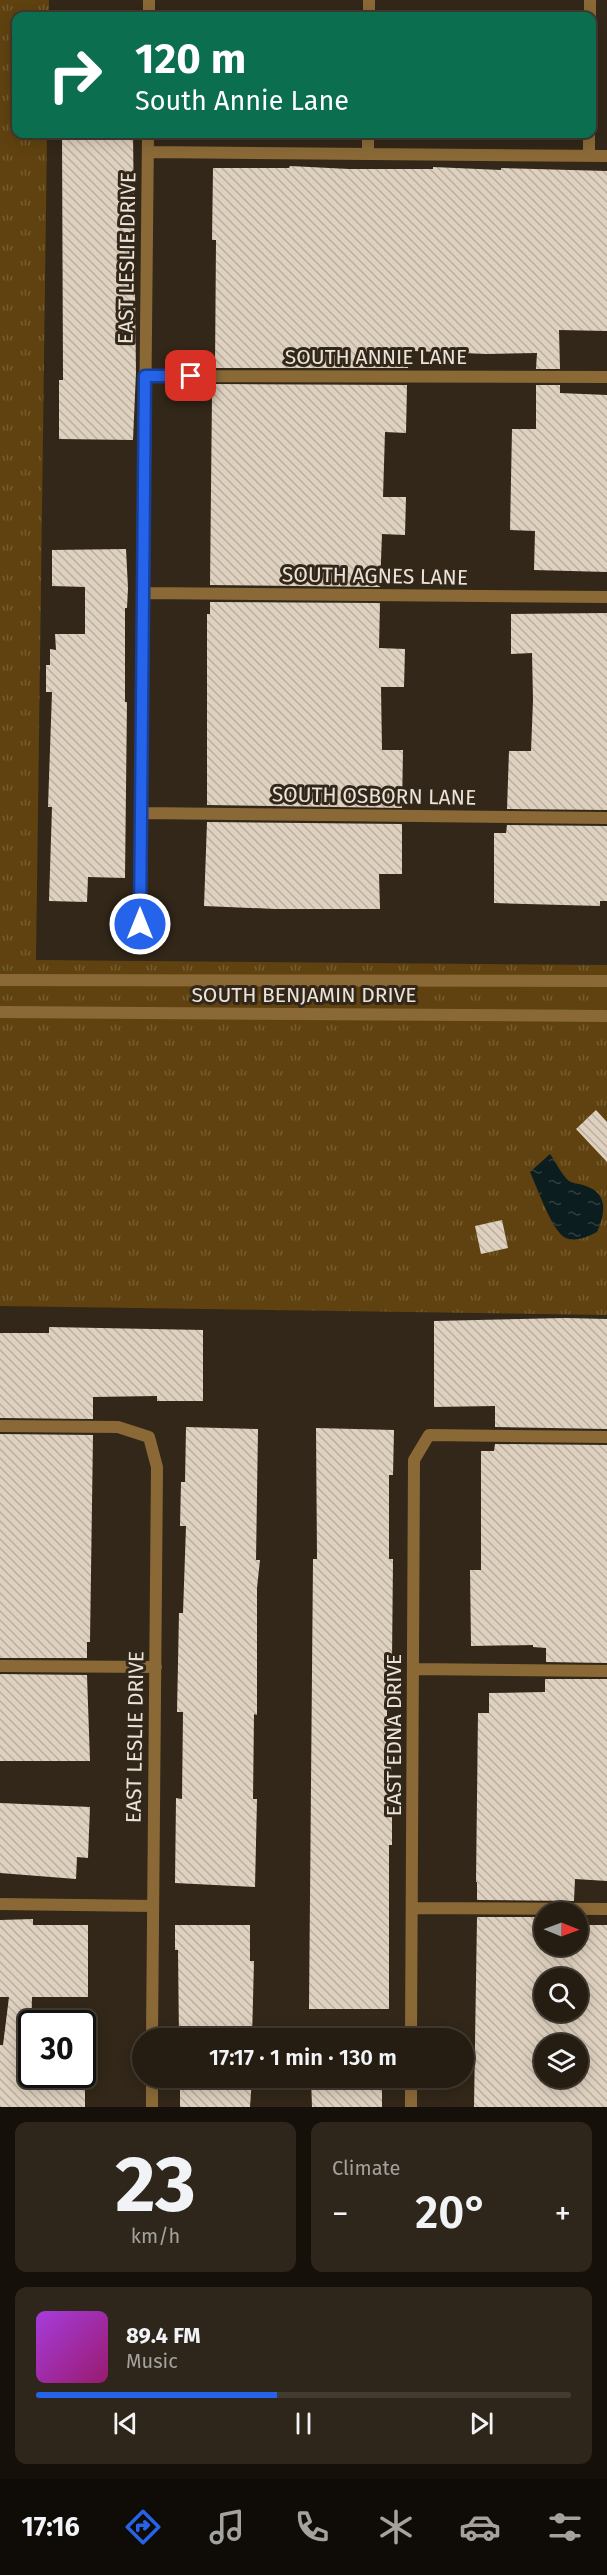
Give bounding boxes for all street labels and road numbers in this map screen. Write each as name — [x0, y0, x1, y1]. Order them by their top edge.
street label: EAST LESLIE DRIVE — [112, 172, 142, 344]
street label: SOUTH ANNIE LANE — [285, 344, 467, 370]
street label: SOUTH AGNES LANE — [282, 561, 468, 591]
street label: SOUTH OSBORN LANE — [272, 781, 476, 811]
street label: SOUTH BENJAMIN DRIVE — [191, 982, 417, 1008]
street label: EAST LESLIE DRIVE — [120, 1651, 150, 1823]
street label: EAST EDNA DRIVE — [381, 1654, 407, 1816]

